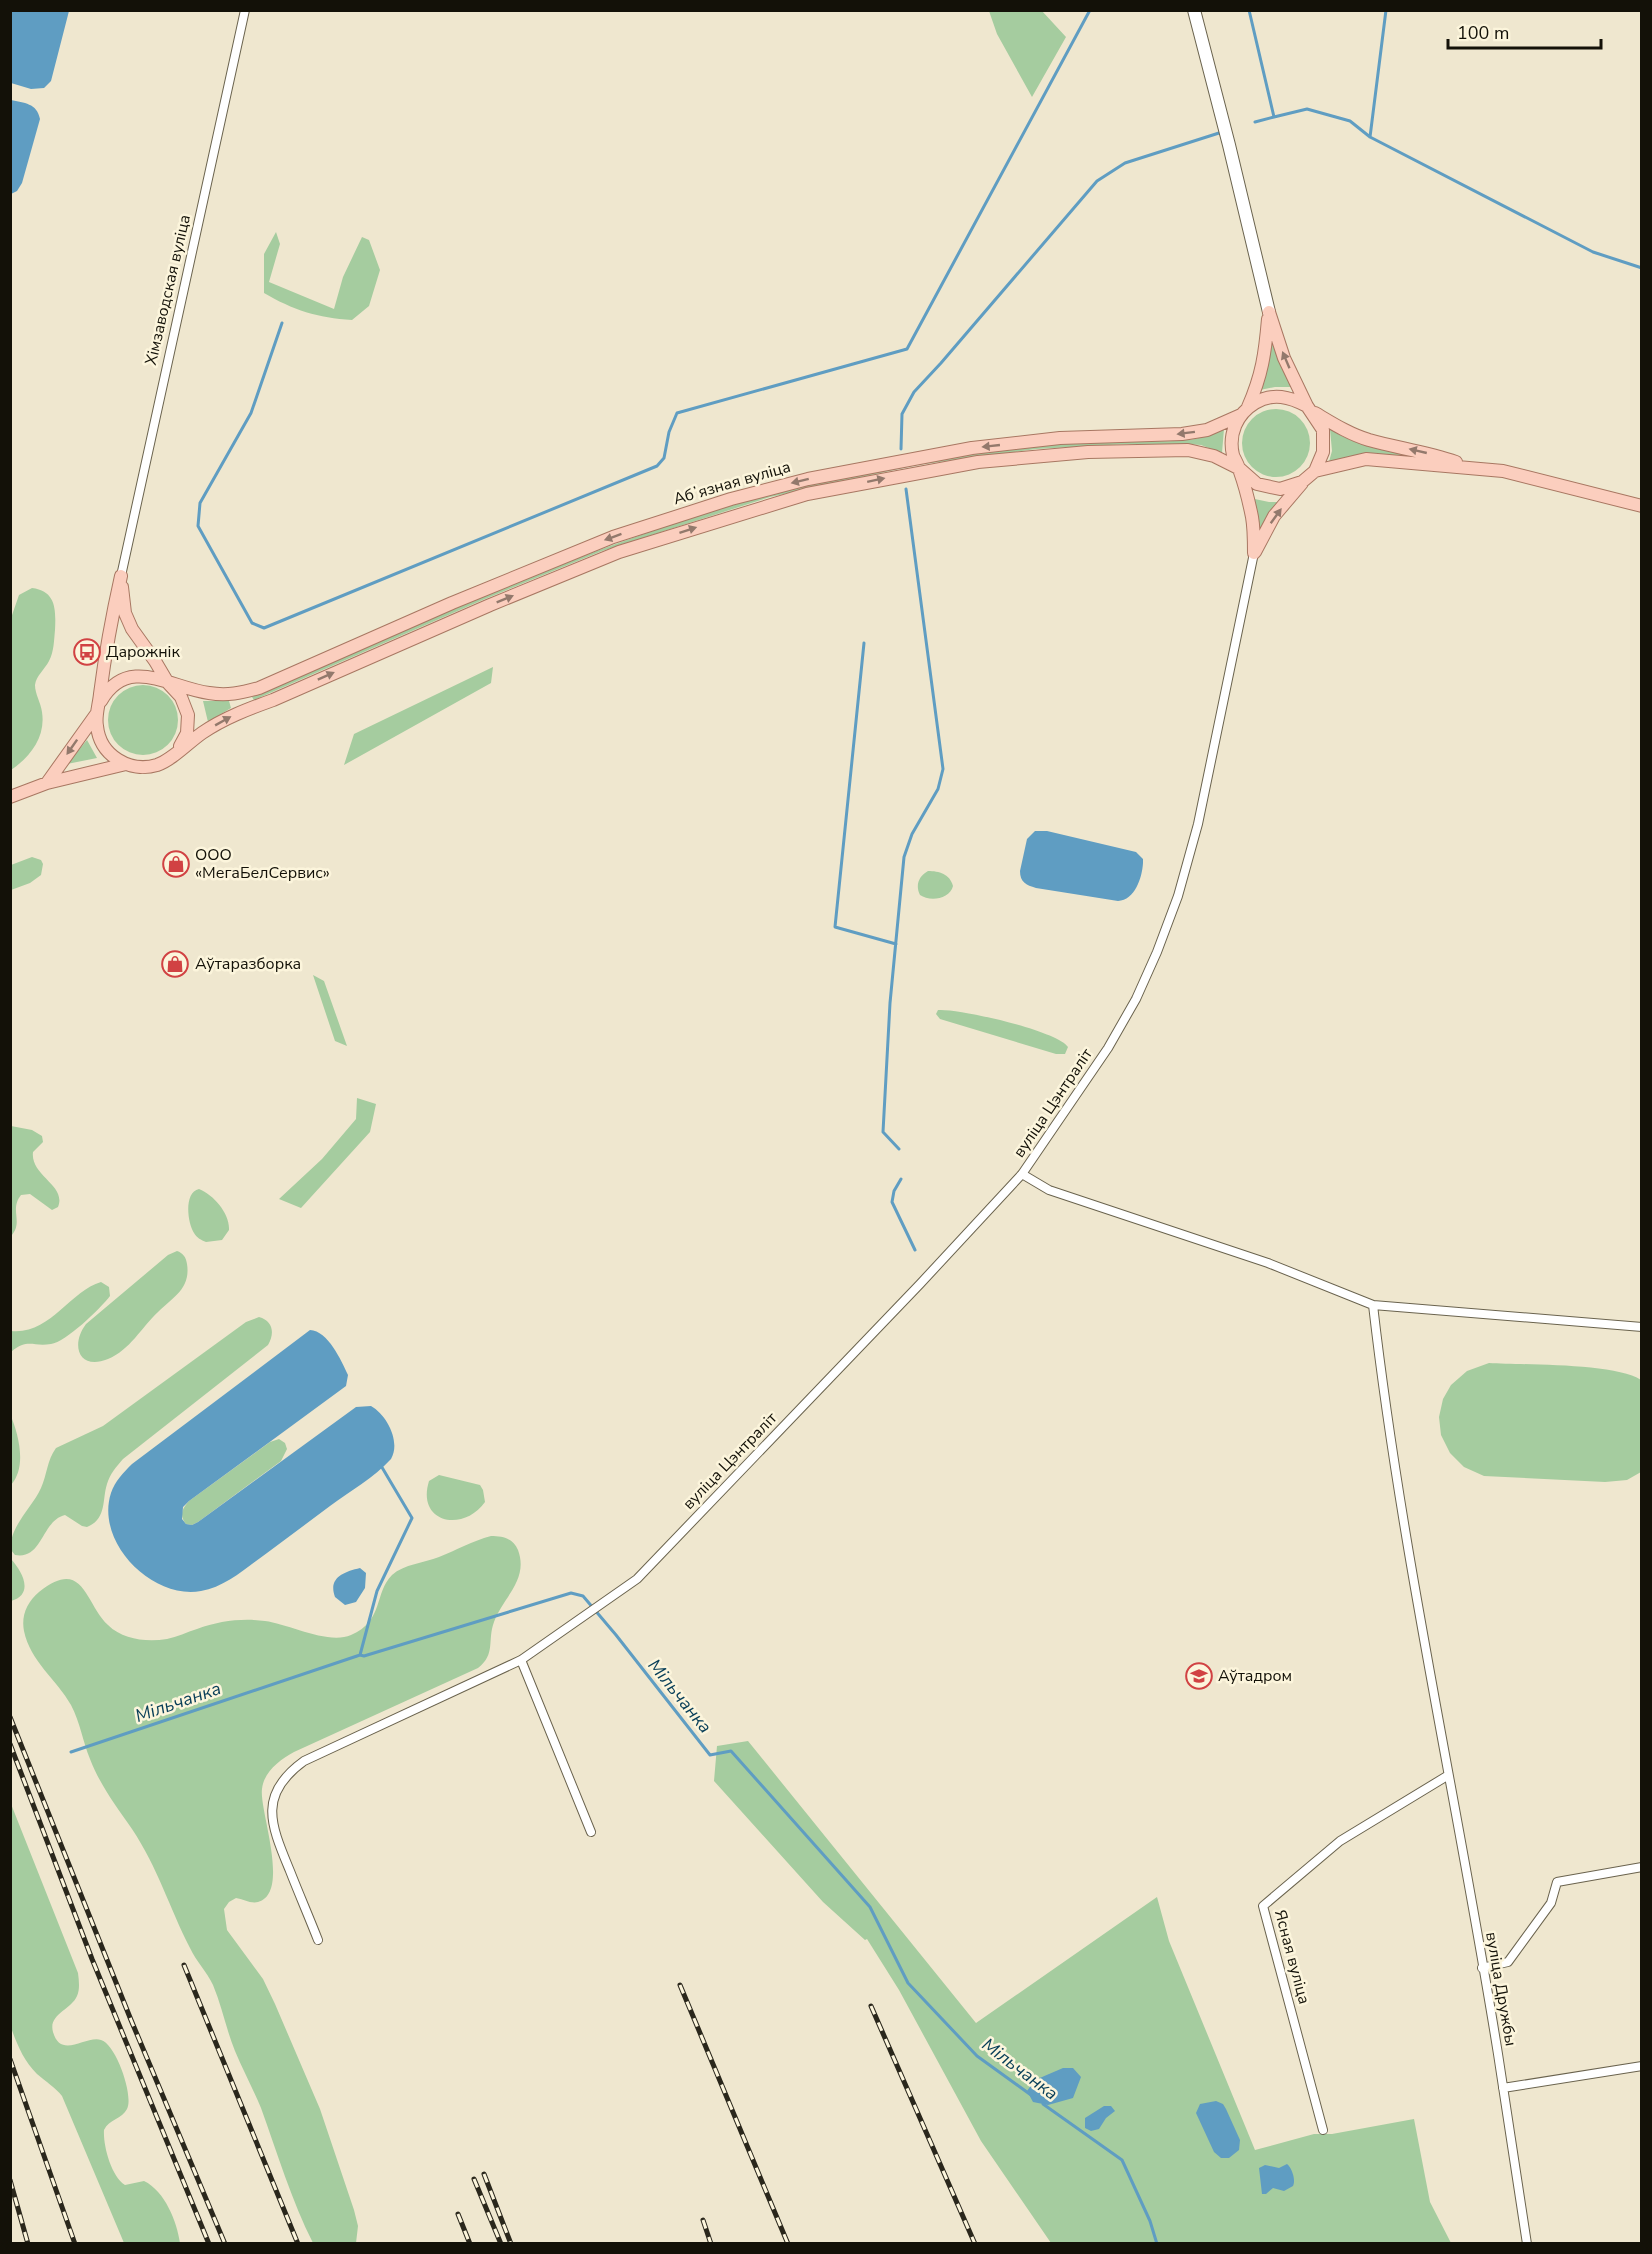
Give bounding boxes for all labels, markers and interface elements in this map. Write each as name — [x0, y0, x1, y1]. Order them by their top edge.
scale bar — [1448, 12, 1601, 50]
text: 100 m — [1457, 21, 1509, 45]
street label: Хімзаводская вуліца — [140, 213, 196, 367]
one-way arrow — [1281, 351, 1291, 369]
one-way arrow — [1176, 428, 1195, 438]
one-way arrow — [982, 441, 1001, 450]
one-way arrow — [1408, 446, 1427, 455]
street label: Абʼязная вуліца — [671, 456, 793, 510]
one-way arrow — [867, 475, 886, 484]
one-way arrow — [791, 476, 809, 486]
one-way arrow — [1269, 508, 1281, 523]
one-way arrow — [679, 525, 697, 534]
one-way arrow — [604, 533, 622, 543]
one-way arrow — [497, 594, 515, 604]
bus stop icon: Дарожнік — [72, 637, 102, 667]
place label: Дарожнік — [106, 641, 180, 663]
one-way arrow — [318, 672, 335, 681]
one-way arrow — [215, 716, 232, 726]
one-way arrow — [66, 739, 78, 755]
place label: ООО «МегаБелСервис» — [195, 844, 330, 884]
shop icon: ООО «МегаБелСервис» — [161, 849, 191, 879]
shop icon: Аўтаразборка — [160, 949, 190, 979]
place label: Аўтаразборка — [195, 953, 301, 975]
street label: вуліца Цэнтраліт — [1008, 1043, 1098, 1162]
street label: вуліца Цэнтраліт — [678, 1407, 783, 1514]
water label: Мільчанка — [643, 1654, 717, 1738]
school or university icon: Аўтадром — [1184, 1661, 1214, 1691]
place label: Аўтадром — [1218, 1665, 1292, 1687]
water label: Мільчанка — [132, 1676, 224, 1728]
street label: Ясная вуліца — [1269, 1907, 1315, 2007]
street label: вуліца Дружбы — [1480, 1930, 1522, 2048]
water label: Мільчанка — [977, 2033, 1063, 2105]

